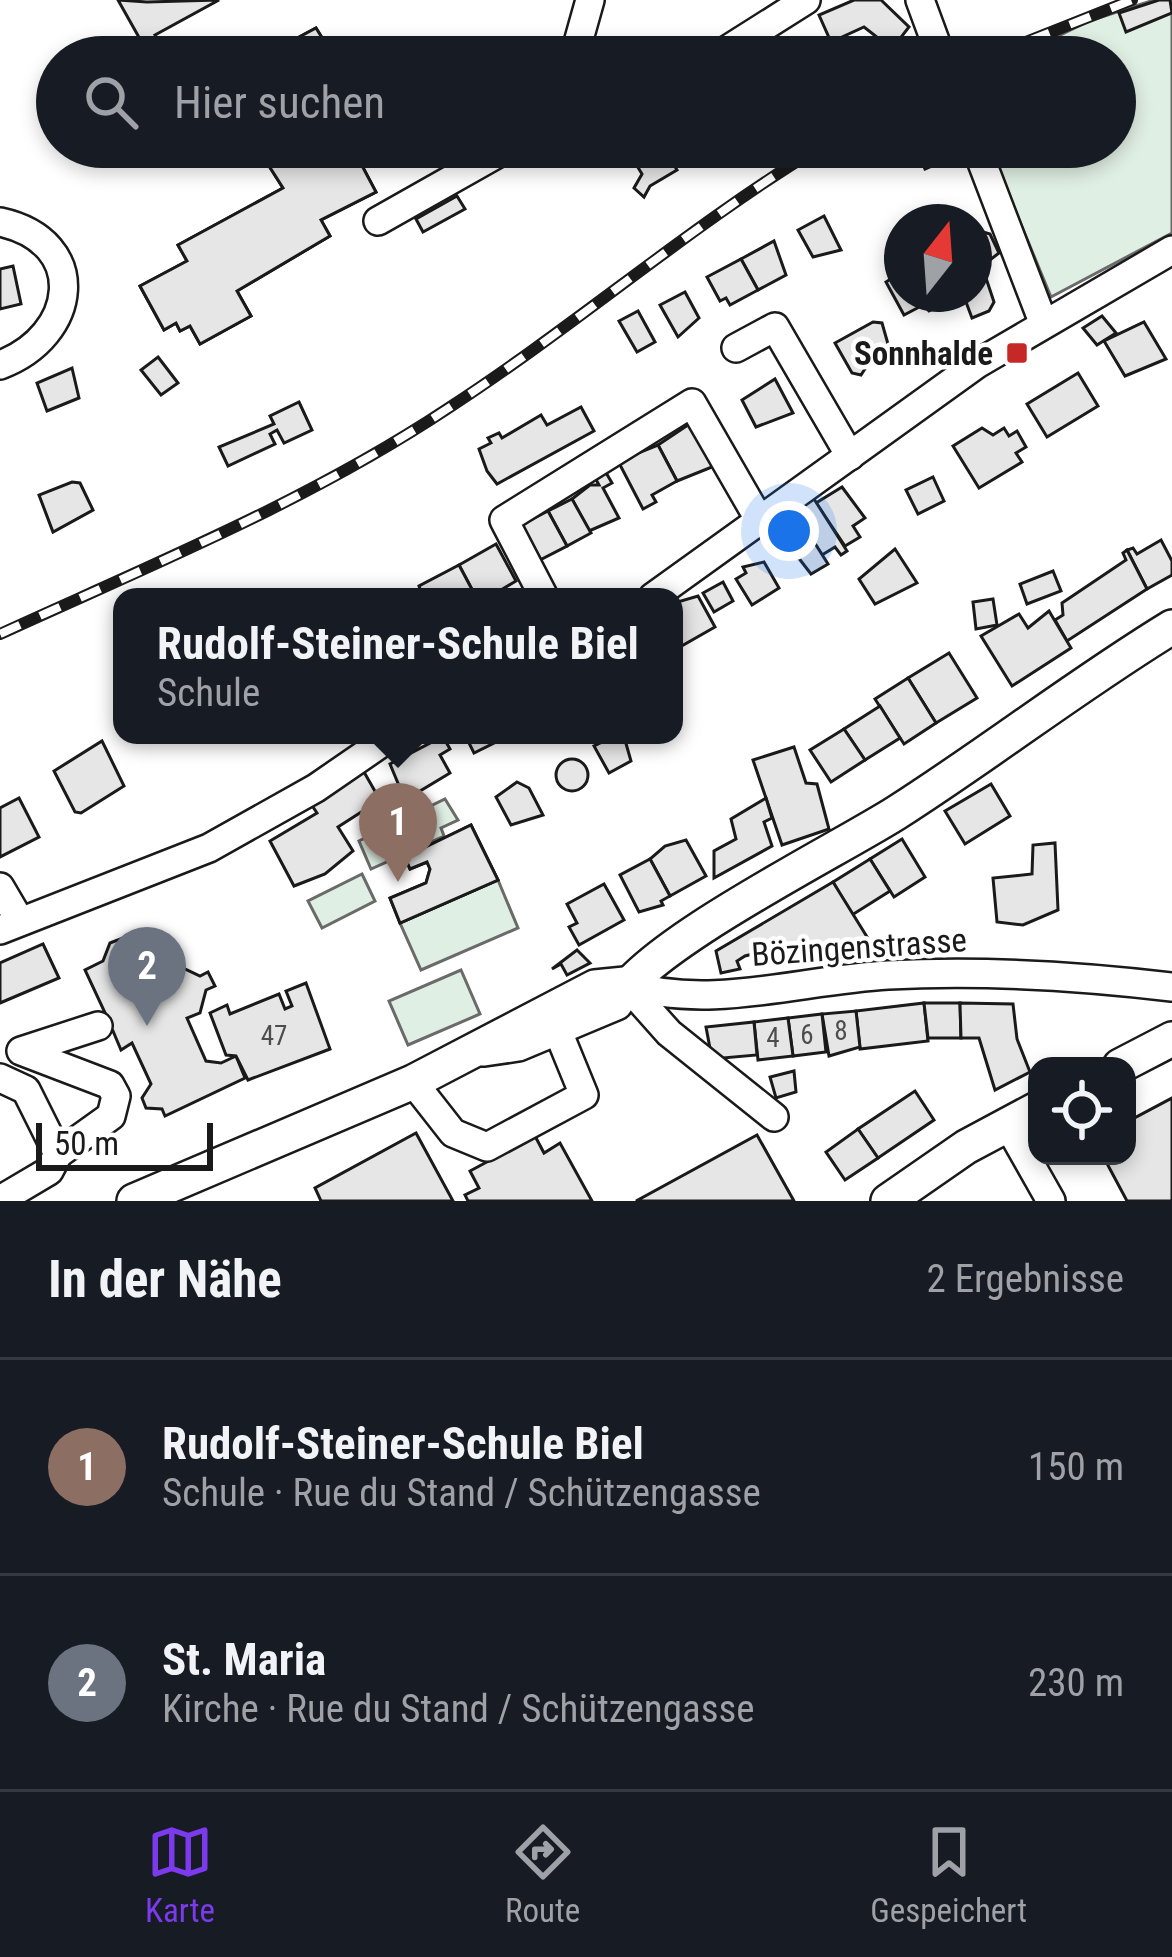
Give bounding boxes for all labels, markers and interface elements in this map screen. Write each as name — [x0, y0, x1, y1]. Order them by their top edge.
search box — [36, 36, 1136, 168]
icon: search — [78, 69, 144, 135]
text: Hier suchen — [174, 76, 385, 129]
north arrow — [884, 204, 992, 312]
place label: Sonnhalde — [854, 334, 993, 373]
marker: Sonnhalde — [1004, 340, 1030, 366]
your location — [759, 501, 819, 561]
popup — [113, 588, 683, 744]
text: Rudolf-Steiner-Schule Biel — [157, 617, 639, 670]
text: Schule — [157, 670, 260, 716]
pin: 1 — [359, 783, 437, 882]
street label: Bözingenstrasse — [750, 920, 968, 974]
pin: 2 — [108, 927, 186, 1026]
house number: 8 — [834, 1015, 848, 1047]
house number: 6 — [800, 1019, 814, 1051]
house number: 47 — [261, 1020, 287, 1052]
house number: 4 — [766, 1022, 780, 1054]
map controls — [1028, 1057, 1136, 1165]
button: locate — [1028, 1057, 1136, 1165]
scale bar — [36, 1117, 213, 1170]
text: 50 m — [54, 1124, 119, 1163]
text: In der Nähe — [48, 1250, 282, 1309]
text: 2 Ergebnisse — [926, 1256, 1124, 1302]
text: Rudolf-Steiner-Schule Biel — [162, 1417, 644, 1470]
text: 1 — [77, 1444, 97, 1490]
text: 150 m — [1028, 1444, 1124, 1490]
text: Schule · Rue du Stand / Schützengasse — [162, 1470, 761, 1516]
text: St. Maria — [162, 1633, 326, 1686]
text: 2 — [77, 1660, 97, 1706]
text: 230 m — [1028, 1660, 1124, 1706]
text: Kirche · Rue du Stand / Schützengasse — [162, 1686, 754, 1732]
tab: Karte — [145, 1819, 215, 1930]
tab: Route — [505, 1819, 580, 1930]
tab: Gespeichert — [870, 1819, 1027, 1930]

